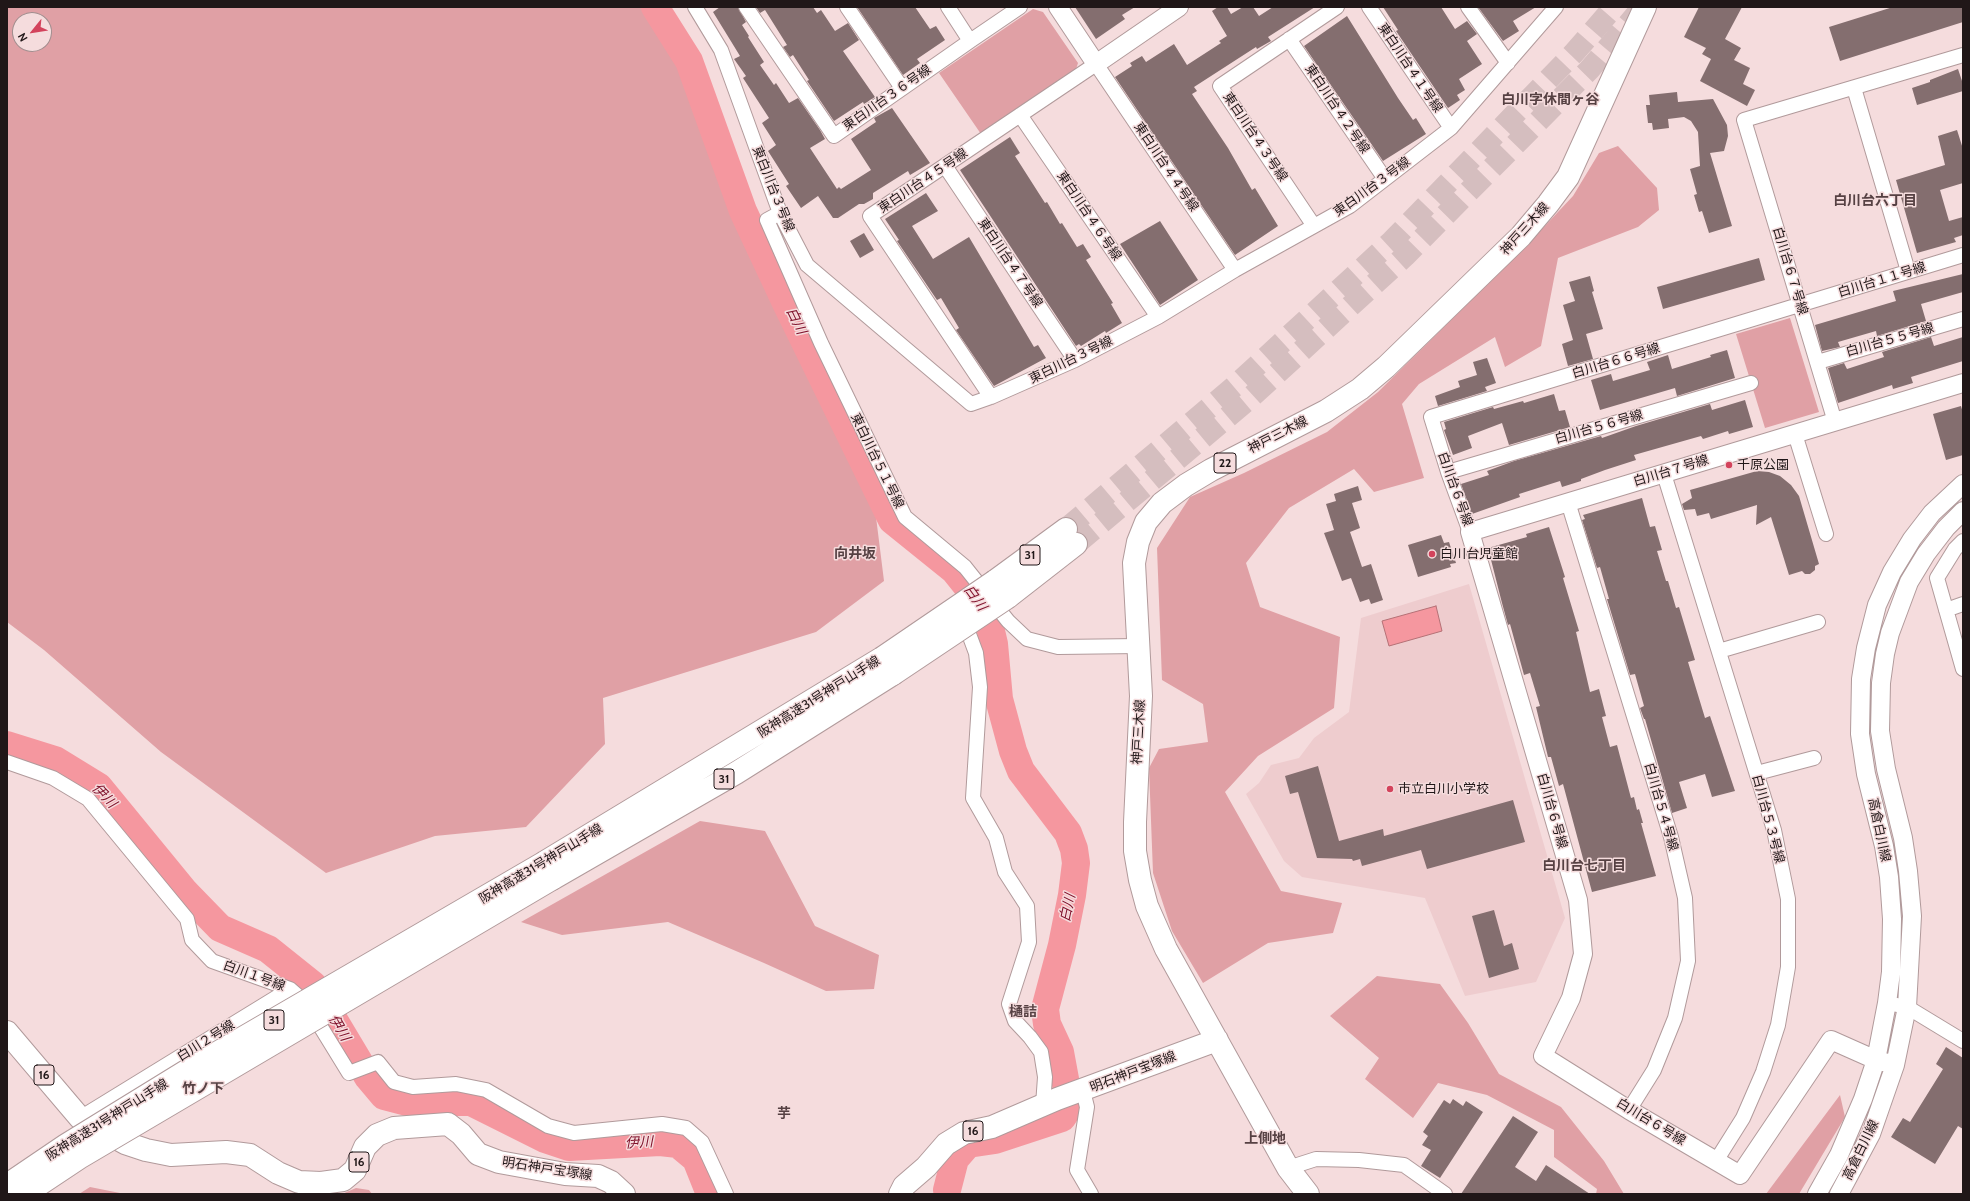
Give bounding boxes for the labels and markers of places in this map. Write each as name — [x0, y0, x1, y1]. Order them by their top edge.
place label: 千原公園 — [1737, 457, 1789, 473]
marker: 千原公園 — [1724, 460, 1734, 470]
place label: 白川台児童館 — [1440, 546, 1518, 562]
marker: 白川台児童館 — [1427, 549, 1437, 559]
place label: 市立白川小学校 — [1398, 781, 1489, 797]
marker: 市立白川小学校 — [1385, 784, 1395, 794]

